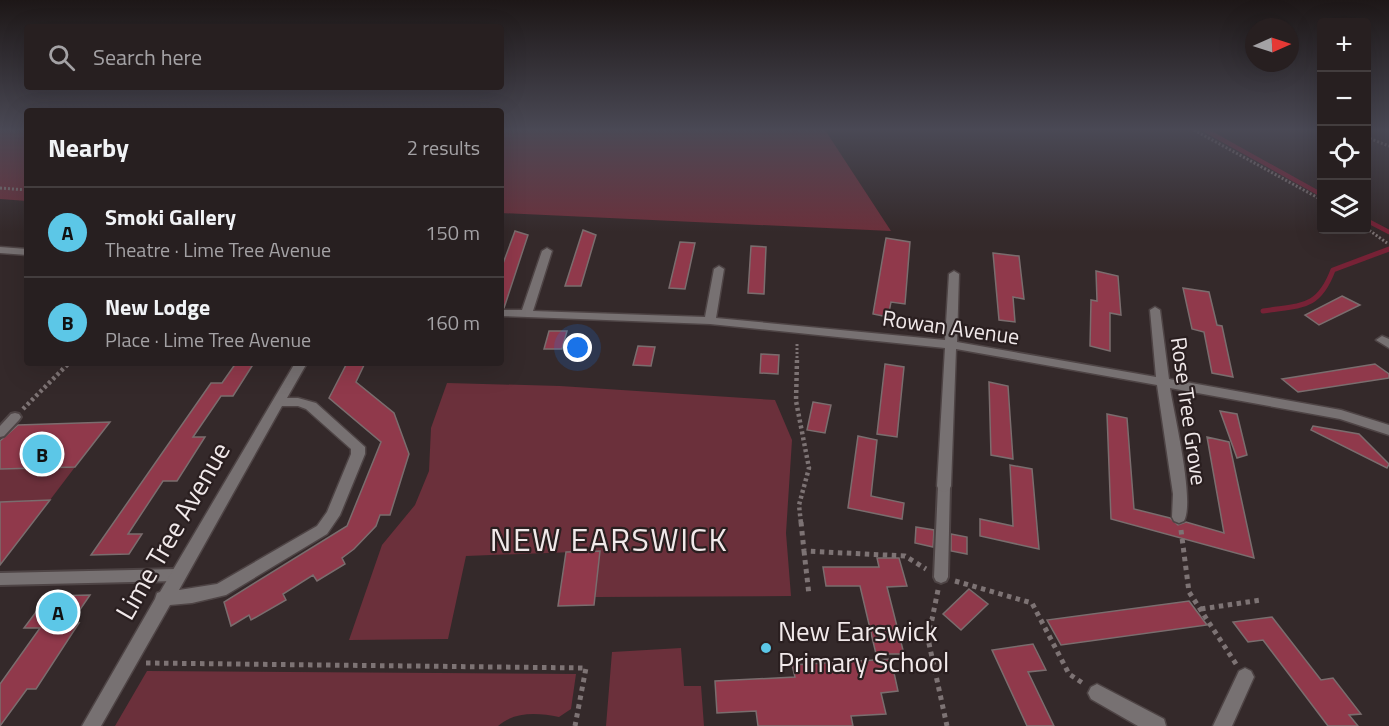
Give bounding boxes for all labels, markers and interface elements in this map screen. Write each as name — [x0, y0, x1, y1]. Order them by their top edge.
north arrow — [1245, 18, 1299, 72]
map controls — [1317, 18, 1371, 234]
button: + — [1317, 18, 1371, 72]
search box — [24, 24, 504, 90]
text: Search here — [93, 40, 202, 74]
icon: search — [45, 41, 78, 74]
button: − — [1317, 72, 1371, 126]
button: locate — [1317, 126, 1371, 180]
text: Nearby — [48, 128, 129, 167]
text: 2 results — [407, 132, 480, 163]
button: layers — [1317, 180, 1371, 234]
text: Smoki Gallery — [105, 200, 236, 234]
text: A — [61, 217, 74, 248]
text: 150 m — [425, 217, 480, 248]
text: Theatre · Lime Tree Avenue — [105, 234, 331, 265]
text: New Lodge — [105, 290, 210, 324]
street label: Rowan Avenue — [880, 301, 1022, 353]
text: B — [61, 307, 74, 338]
text: 160 m — [425, 307, 480, 338]
text: Place · Lime Tree Avenue — [105, 324, 311, 355]
your location — [563, 333, 592, 362]
street label: Rose Tree Grove — [1162, 335, 1216, 487]
pin: B — [22, 432, 62, 476]
street label: Lime Tree Avenue — [104, 434, 239, 627]
district label: NEW EARSWICK — [490, 515, 728, 563]
pin: A — [38, 590, 78, 634]
place label: New Earswick Primary School — [778, 610, 949, 682]
marker: New Earswick Primary School — [759, 641, 773, 655]

